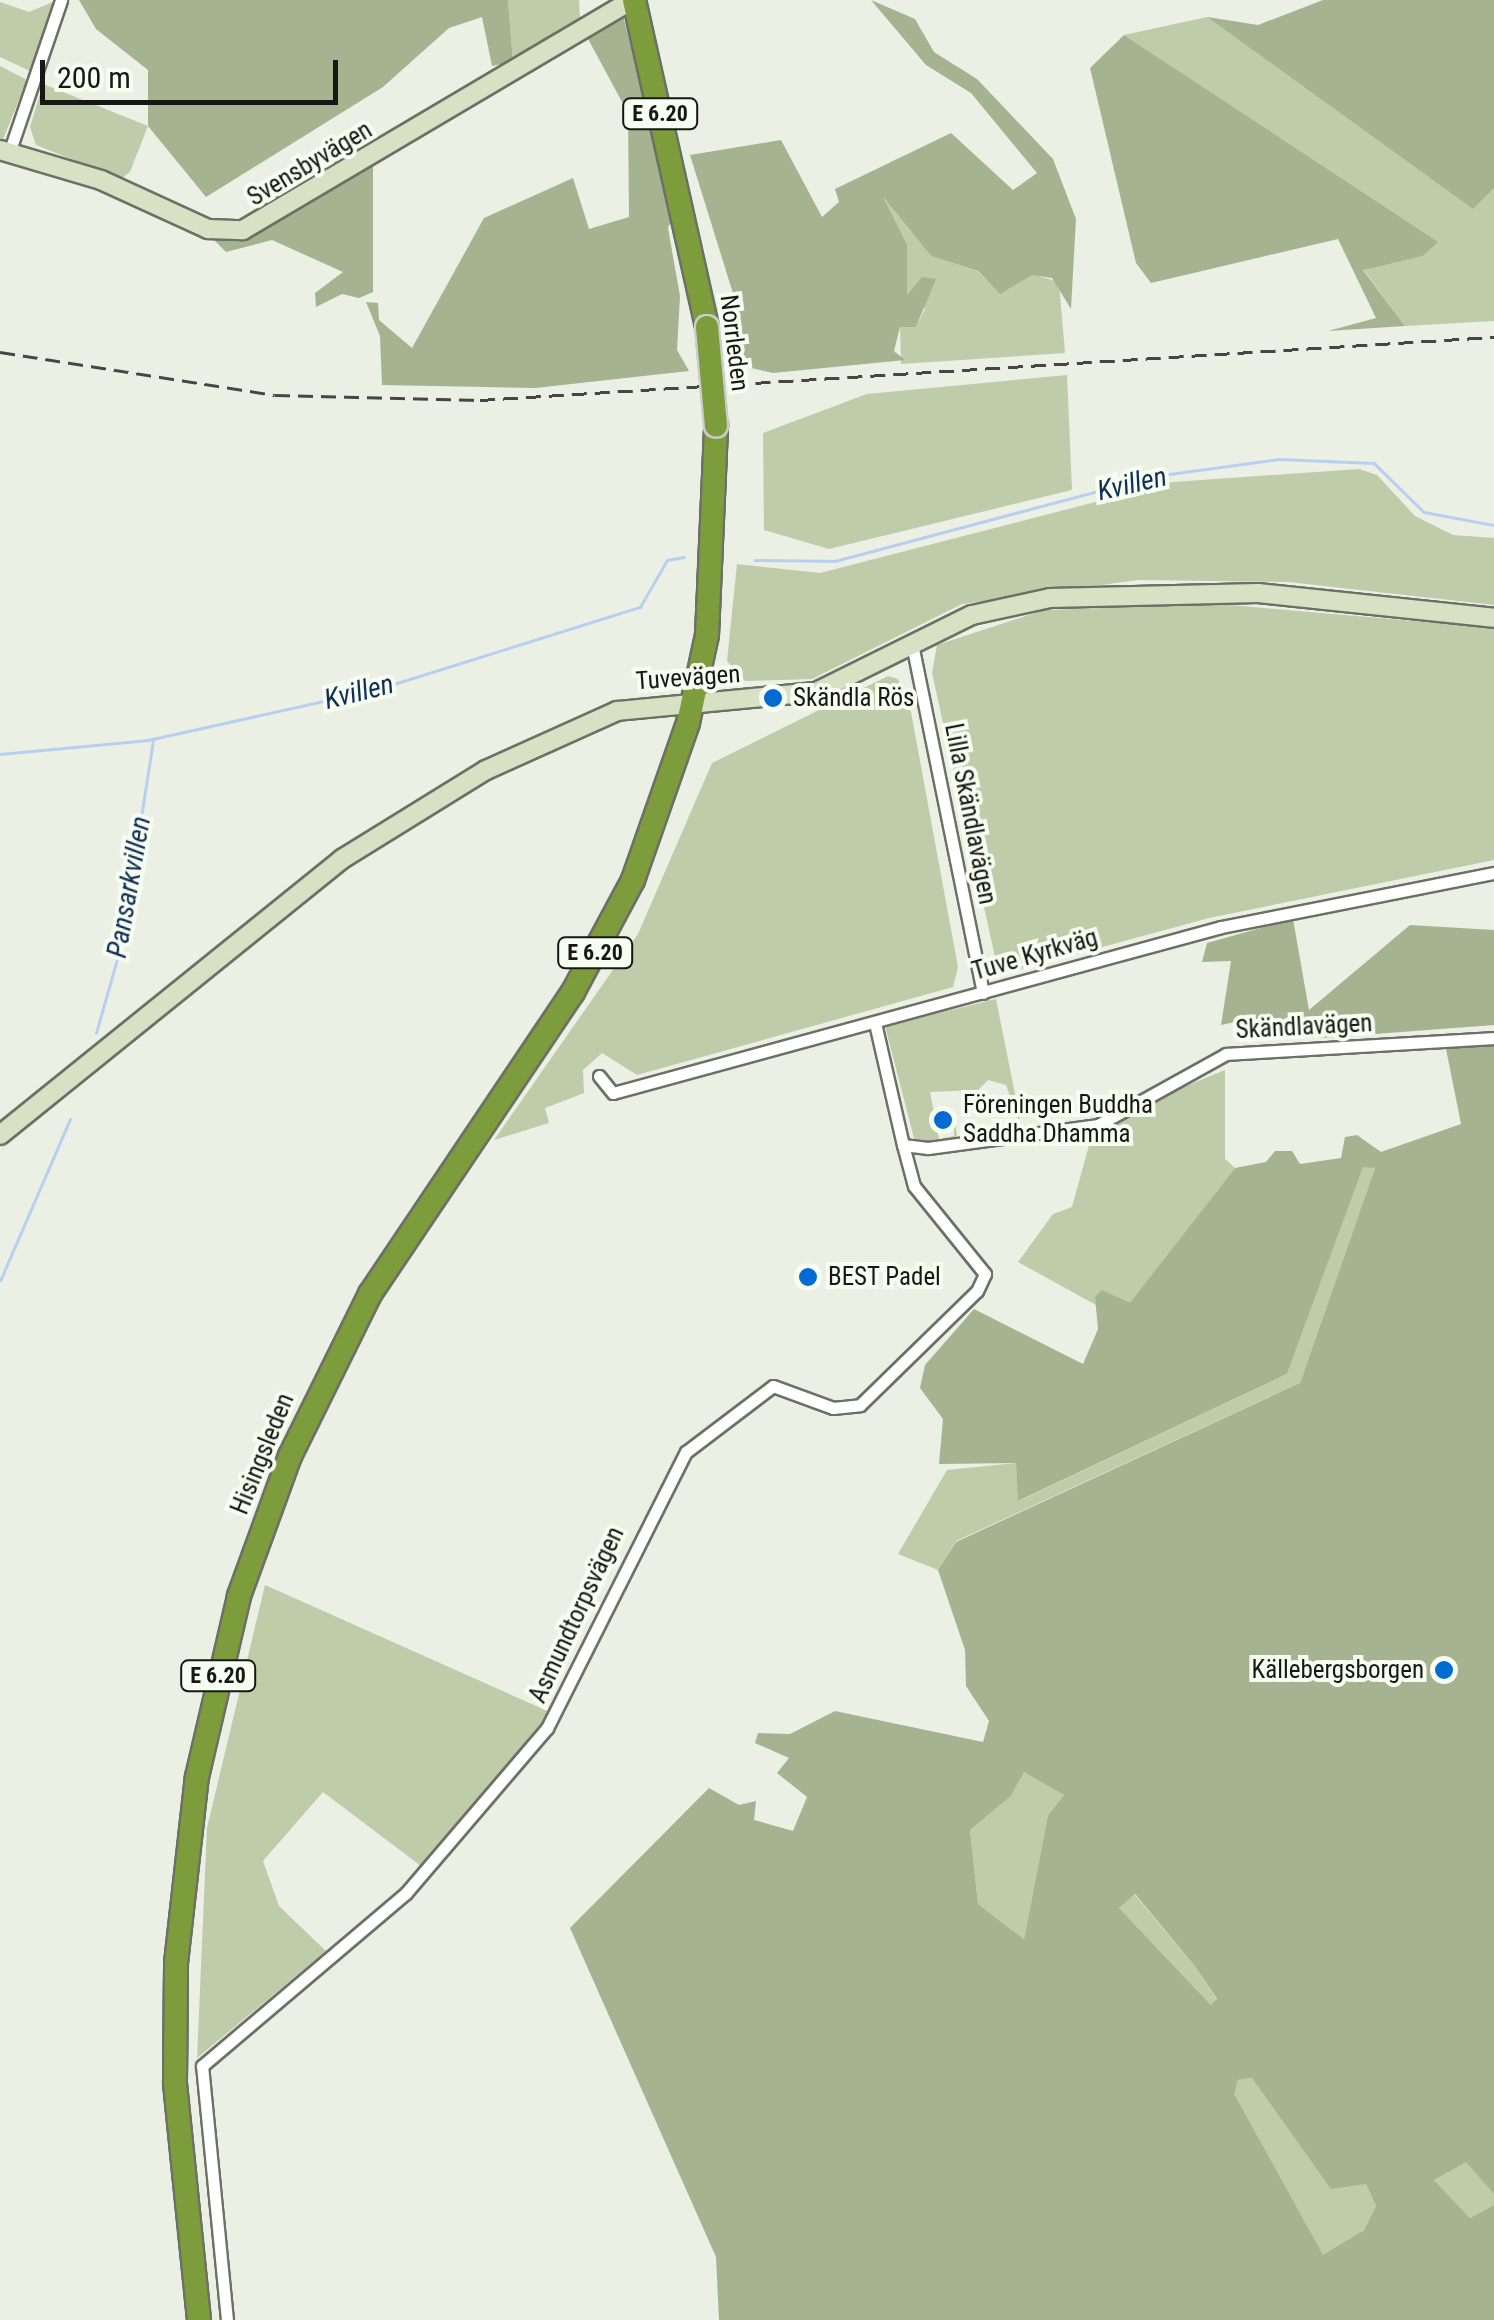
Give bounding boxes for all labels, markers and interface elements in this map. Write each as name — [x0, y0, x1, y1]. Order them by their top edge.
scale bar — [45, 40, 342, 102]
text: 200 m — [57, 60, 131, 95]
road number: E 6.20 — [620, 97, 700, 131]
street label: Svensbyvägen — [242, 115, 378, 213]
street label: Norrleden — [713, 293, 755, 393]
water label: Kvillen — [1094, 460, 1170, 508]
street label: Tuvevägen — [635, 659, 741, 697]
water label: Kvillen — [321, 667, 397, 717]
place label: Skändla Rös — [793, 683, 914, 713]
marker: Skändla Rös — [762, 687, 784, 709]
street label: Lilla Skändlavägen — [938, 721, 1002, 907]
water label: Pansarkvillen — [100, 814, 158, 960]
street label: Tuve Kyrkväg — [969, 923, 1101, 987]
road number: E 6.20 — [555, 936, 635, 970]
street label: Skändlavägen — [1235, 1008, 1373, 1046]
place label: Föreningen Buddha Saddha Dhamma — [963, 1091, 1153, 1150]
marker: Föreningen Buddha Saddha Dhamma — [932, 1109, 954, 1131]
place label: BEST Padel — [828, 1262, 941, 1292]
marker: BEST Padel — [797, 1266, 819, 1288]
street label: Hisingsleden — [225, 1389, 301, 1519]
street label: Asmundtorpsvägen — [523, 1522, 631, 1708]
place label: Källebergsborgen — [1252, 1655, 1424, 1685]
road number: E 6.20 — [178, 1659, 258, 1693]
marker: Källebergsborgen — [1433, 1659, 1455, 1681]

